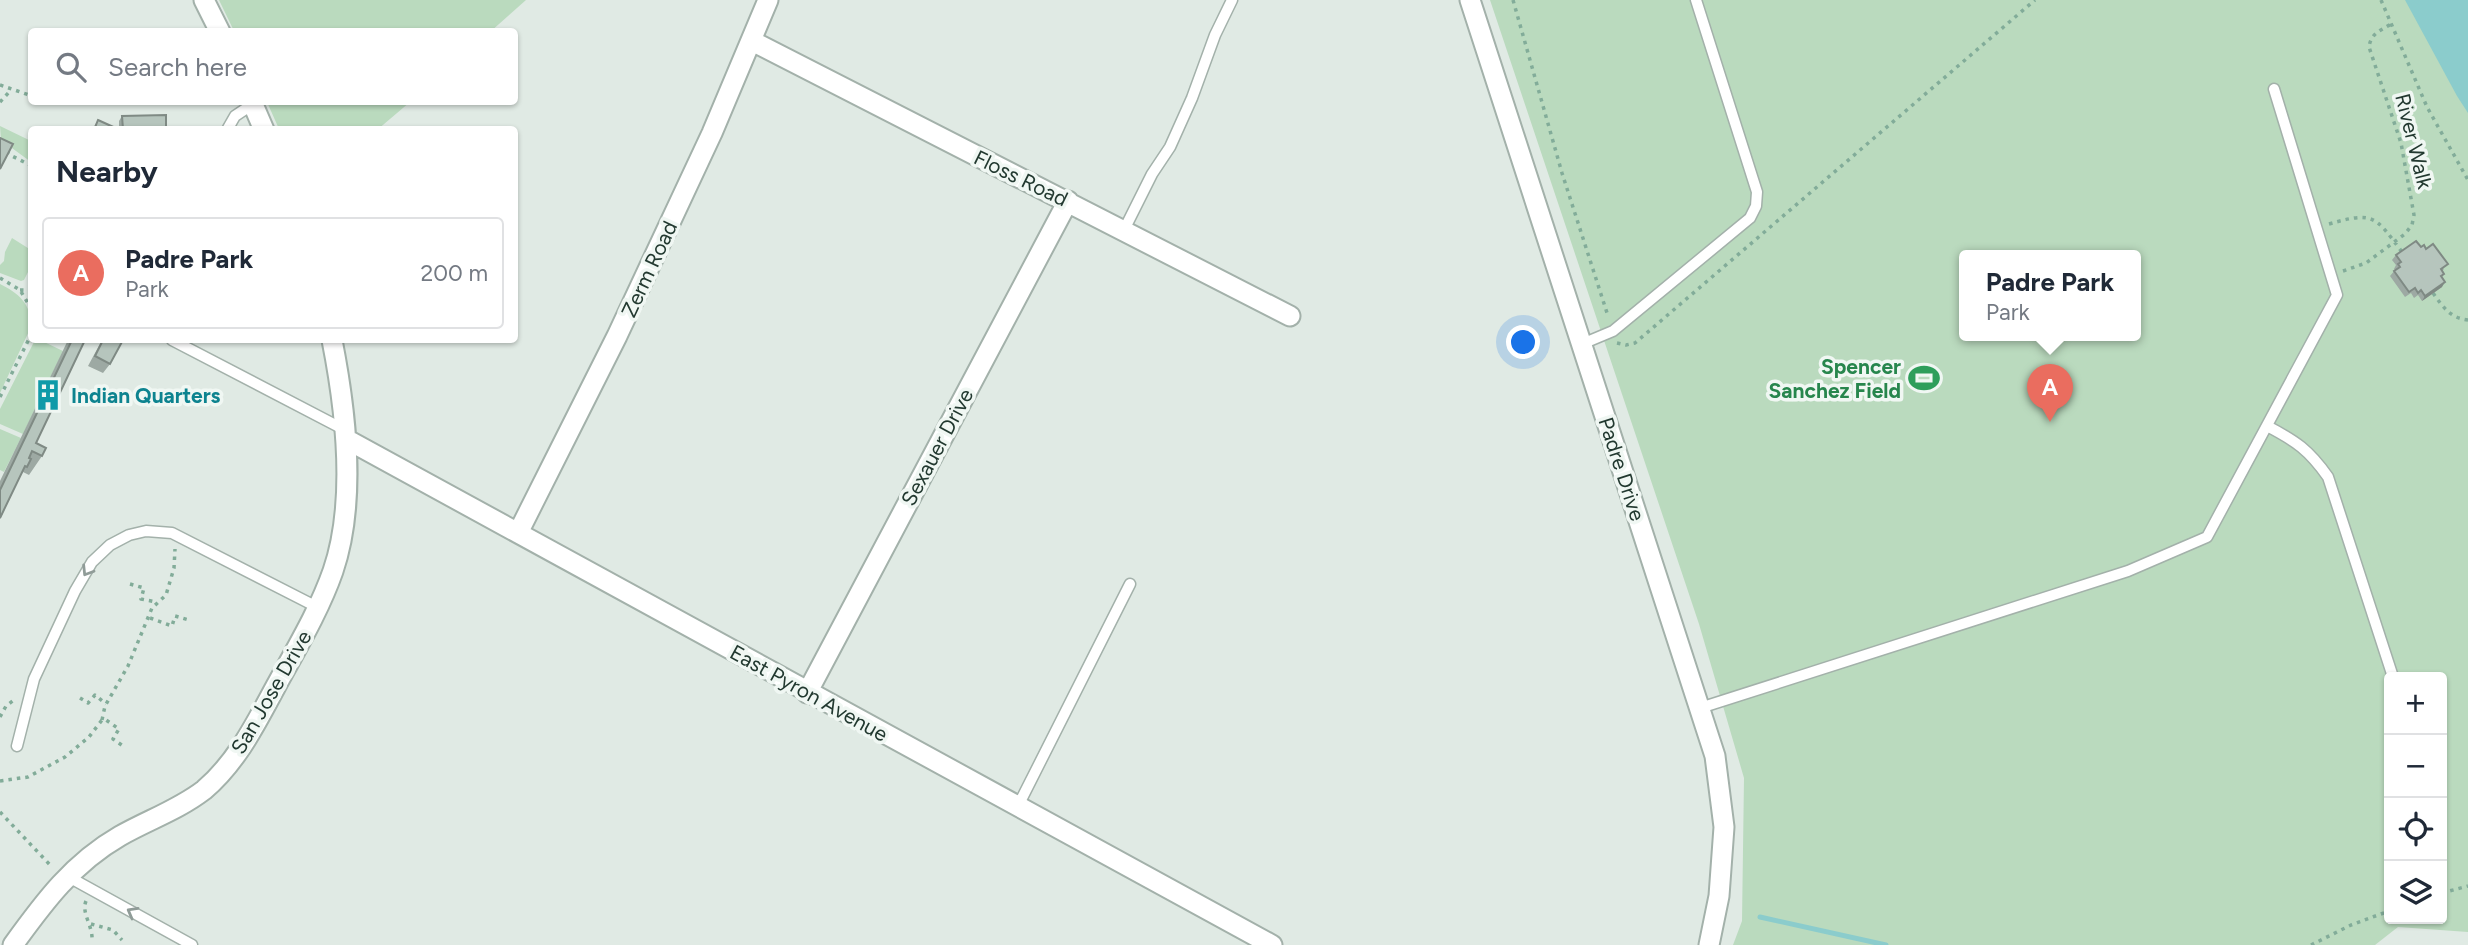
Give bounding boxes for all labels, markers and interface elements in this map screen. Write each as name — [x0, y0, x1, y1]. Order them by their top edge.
search box — [28, 28, 518, 105]
icon: search — [52, 48, 90, 86]
text: Search here — [108, 51, 247, 83]
street label: River Walk — [2390, 91, 2438, 192]
street label: Floss Road — [970, 145, 1072, 211]
text: Nearby — [56, 153, 158, 190]
street label: Zerm Road — [616, 217, 682, 321]
text: Padre Park — [125, 243, 253, 275]
popup — [1959, 250, 2141, 341]
text: A — [73, 259, 89, 287]
text: 200 m — [420, 259, 488, 287]
text: Padre Park — [1986, 266, 2114, 298]
text: Park — [125, 275, 169, 303]
text: Park — [1986, 298, 2030, 326]
your location — [1506, 325, 1540, 359]
place label: Spencer Sanchez Field — [1769, 354, 1901, 403]
sports icon: Spencer Sanchez Field — [1907, 361, 1941, 395]
pin: A — [2027, 364, 2073, 422]
building icon: Indian Quarters — [31, 378, 65, 412]
place label: Indian Quarters — [71, 383, 221, 408]
street label: Sexauer Drive — [896, 384, 978, 510]
street label: Padre Drive — [1594, 414, 1650, 524]
one-way arrow — [82, 563, 95, 576]
street label: San Jose Drive — [226, 626, 316, 758]
street label: East Pyron Avenue — [726, 639, 892, 747]
map controls — [2384, 672, 2447, 924]
button: + — [2384, 672, 2447, 735]
button: − — [2384, 735, 2447, 798]
button: locate — [2384, 798, 2447, 861]
button: layers — [2384, 861, 2447, 924]
one-way arrow — [127, 907, 140, 920]

